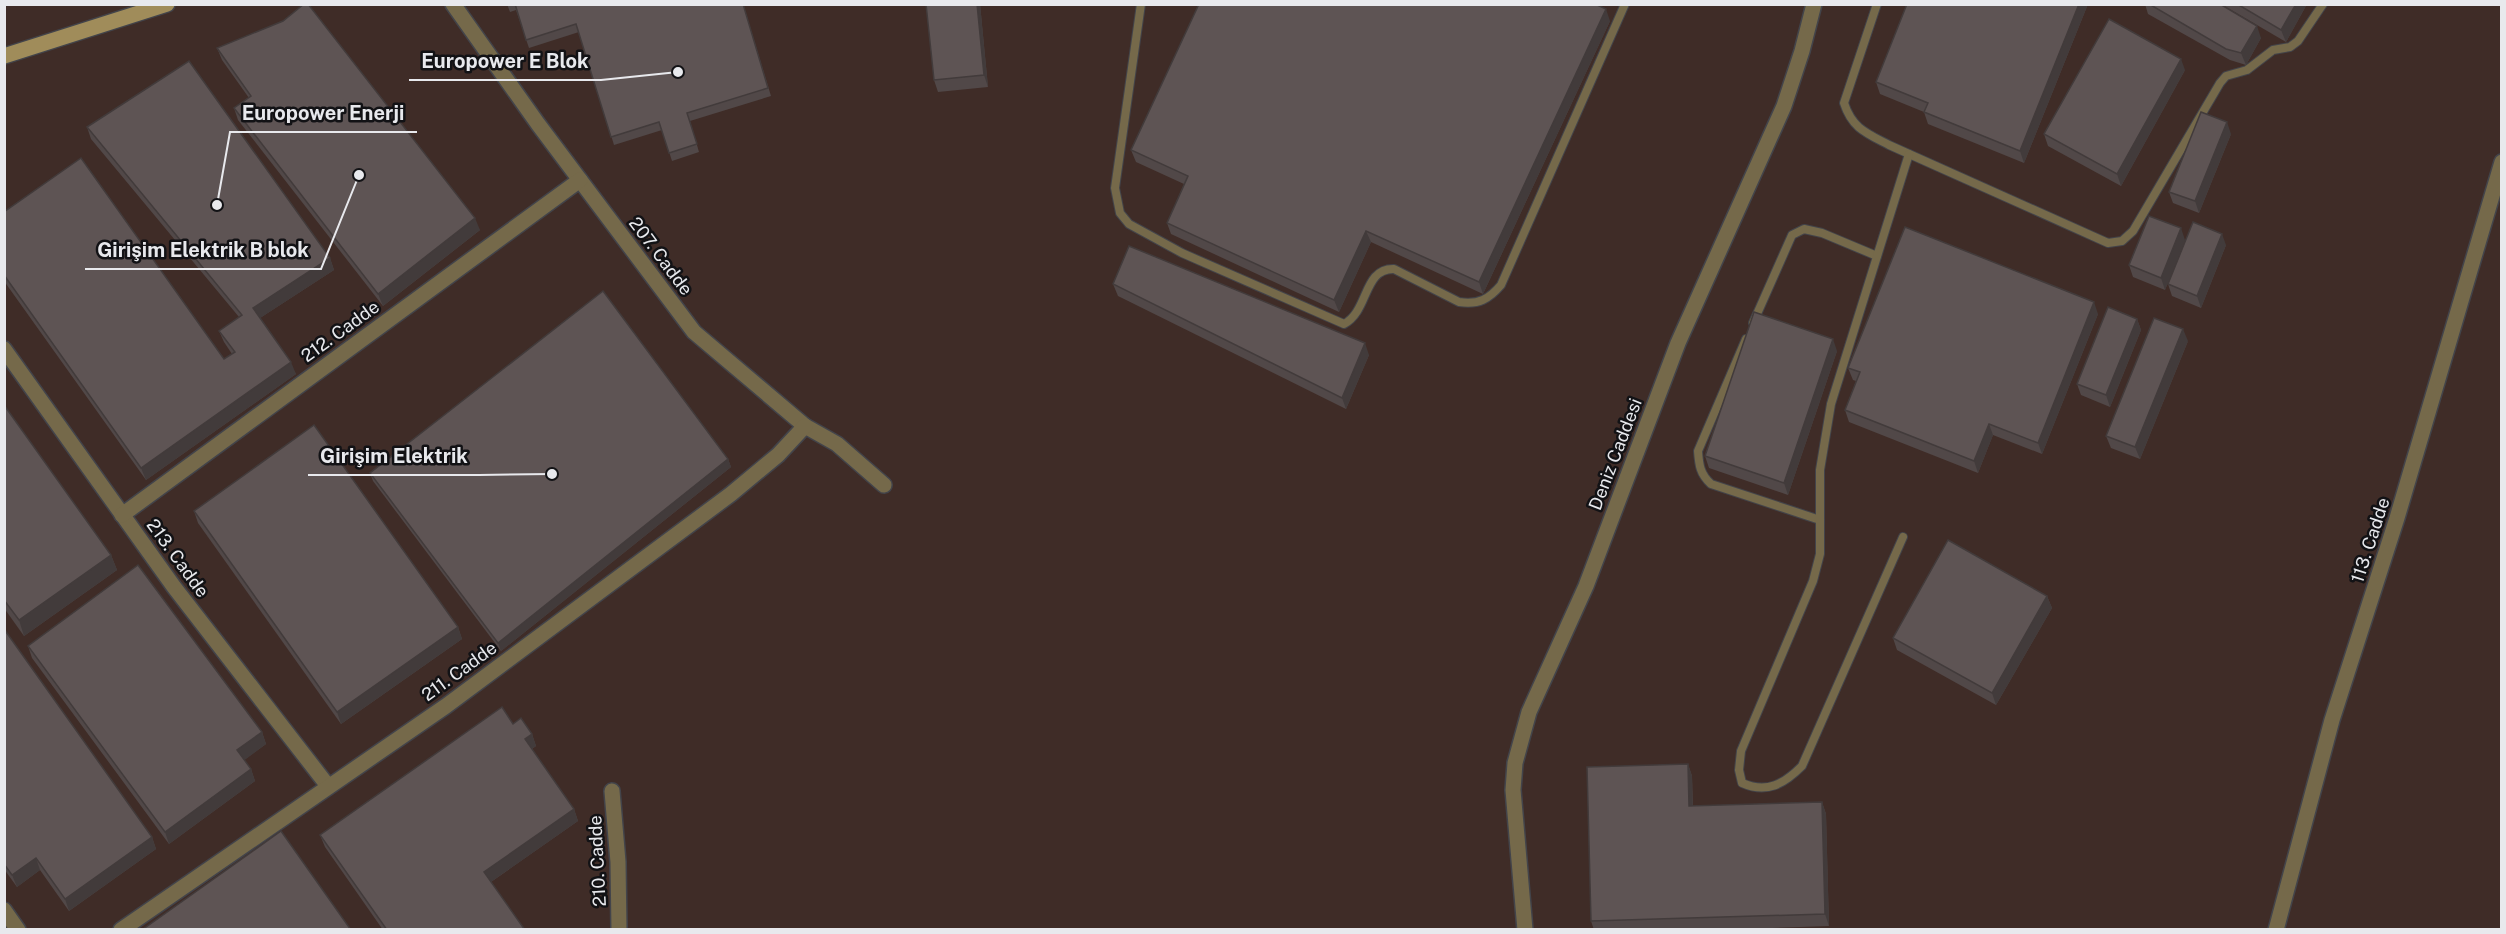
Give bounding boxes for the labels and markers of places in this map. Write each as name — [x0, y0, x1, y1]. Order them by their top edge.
callout: Europower E Blok — [409, 42, 601, 80]
callout: Europower Enerji — [230, 94, 417, 132]
callout: Girişim Elektrik B blok — [85, 231, 321, 269]
callout: Girişim Elektrik — [308, 437, 479, 475]

